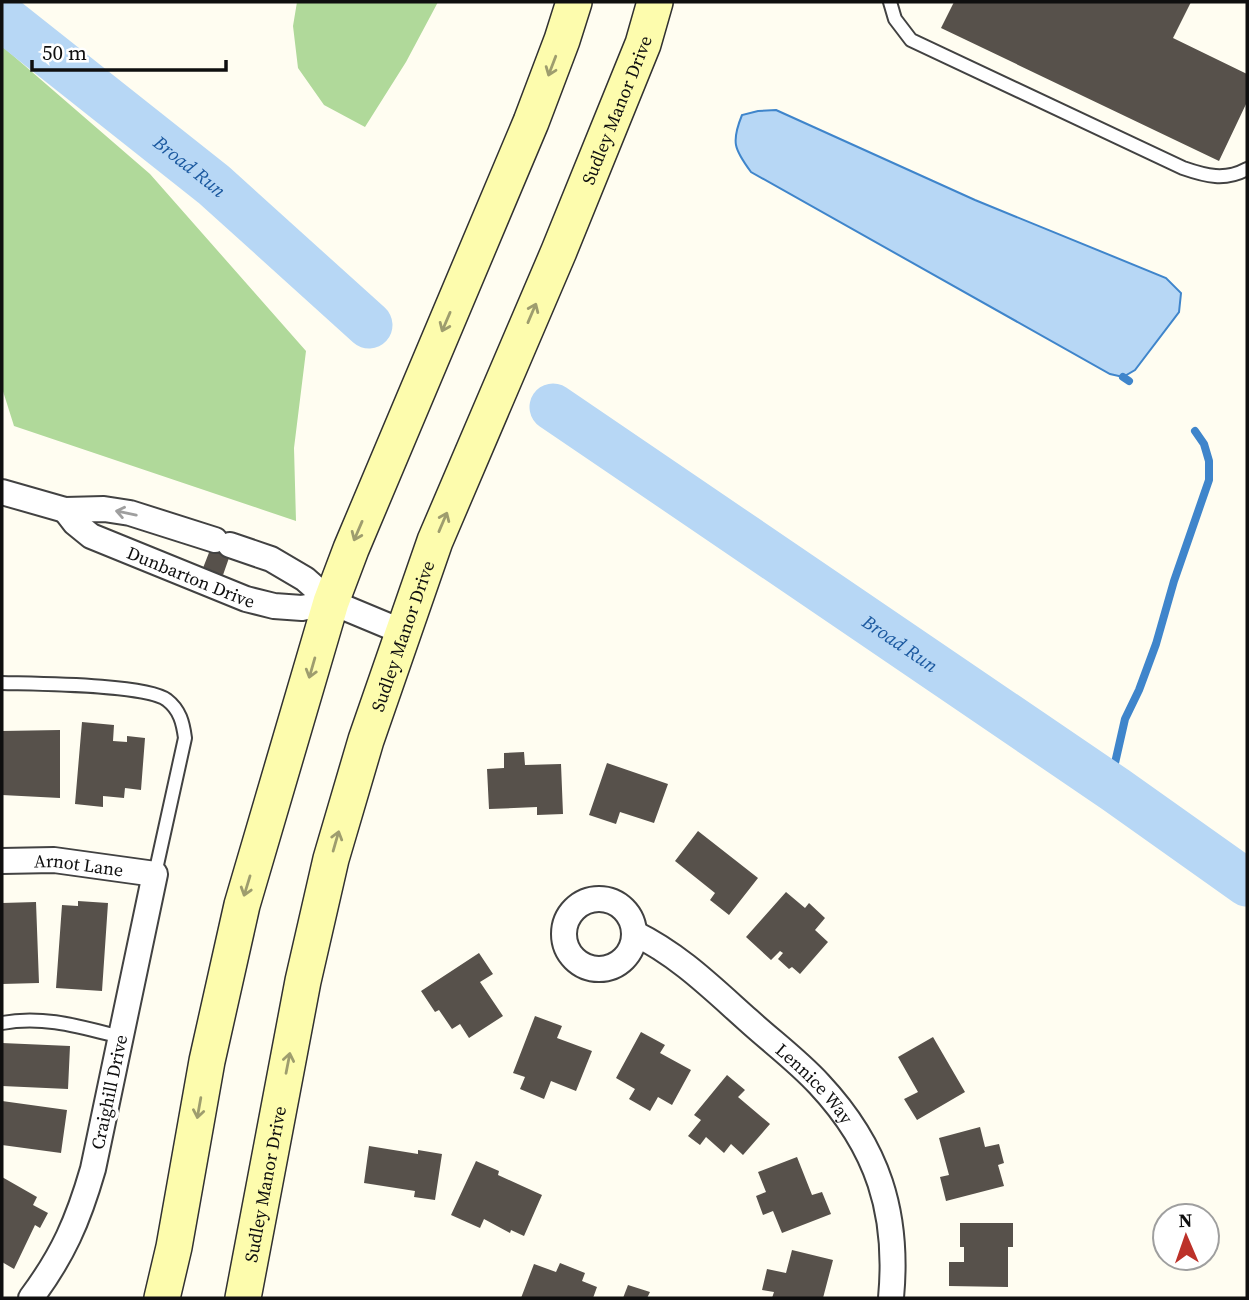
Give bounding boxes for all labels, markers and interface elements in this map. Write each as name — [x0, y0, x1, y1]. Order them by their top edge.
scale bar — [32, 28, 226, 72]
street label: Sudley Manor Drive — [575, 33, 657, 188]
text: 50 m — [42, 38, 87, 67]
one-way arrow — [545, 55, 558, 77]
water label: Broad Run — [148, 129, 232, 203]
one-way arrow — [526, 303, 539, 324]
one-way arrow — [439, 310, 452, 332]
one-way arrow — [115, 505, 138, 519]
one-way arrow — [437, 512, 450, 534]
one-way arrow — [351, 520, 364, 542]
street label: Dunbarton Drive — [123, 539, 257, 613]
street label: Sudley Manor Drive — [364, 557, 440, 715]
water label: Broad Run — [857, 608, 943, 678]
one-way arrow — [305, 656, 318, 679]
one-way arrow — [331, 830, 344, 852]
street label: Arnot Lane — [34, 848, 125, 882]
one-way arrow — [240, 875, 253, 897]
street label: Craighill Drive — [85, 1032, 133, 1152]
street label: Lennice Way — [771, 1037, 860, 1129]
one-way arrow — [281, 1052, 295, 1075]
one-way arrow — [192, 1096, 205, 1119]
street label: Sudley Manor Drive — [238, 1104, 292, 1264]
north arrow — [1151, 1202, 1221, 1272]
text: N — [1178, 1207, 1193, 1233]

